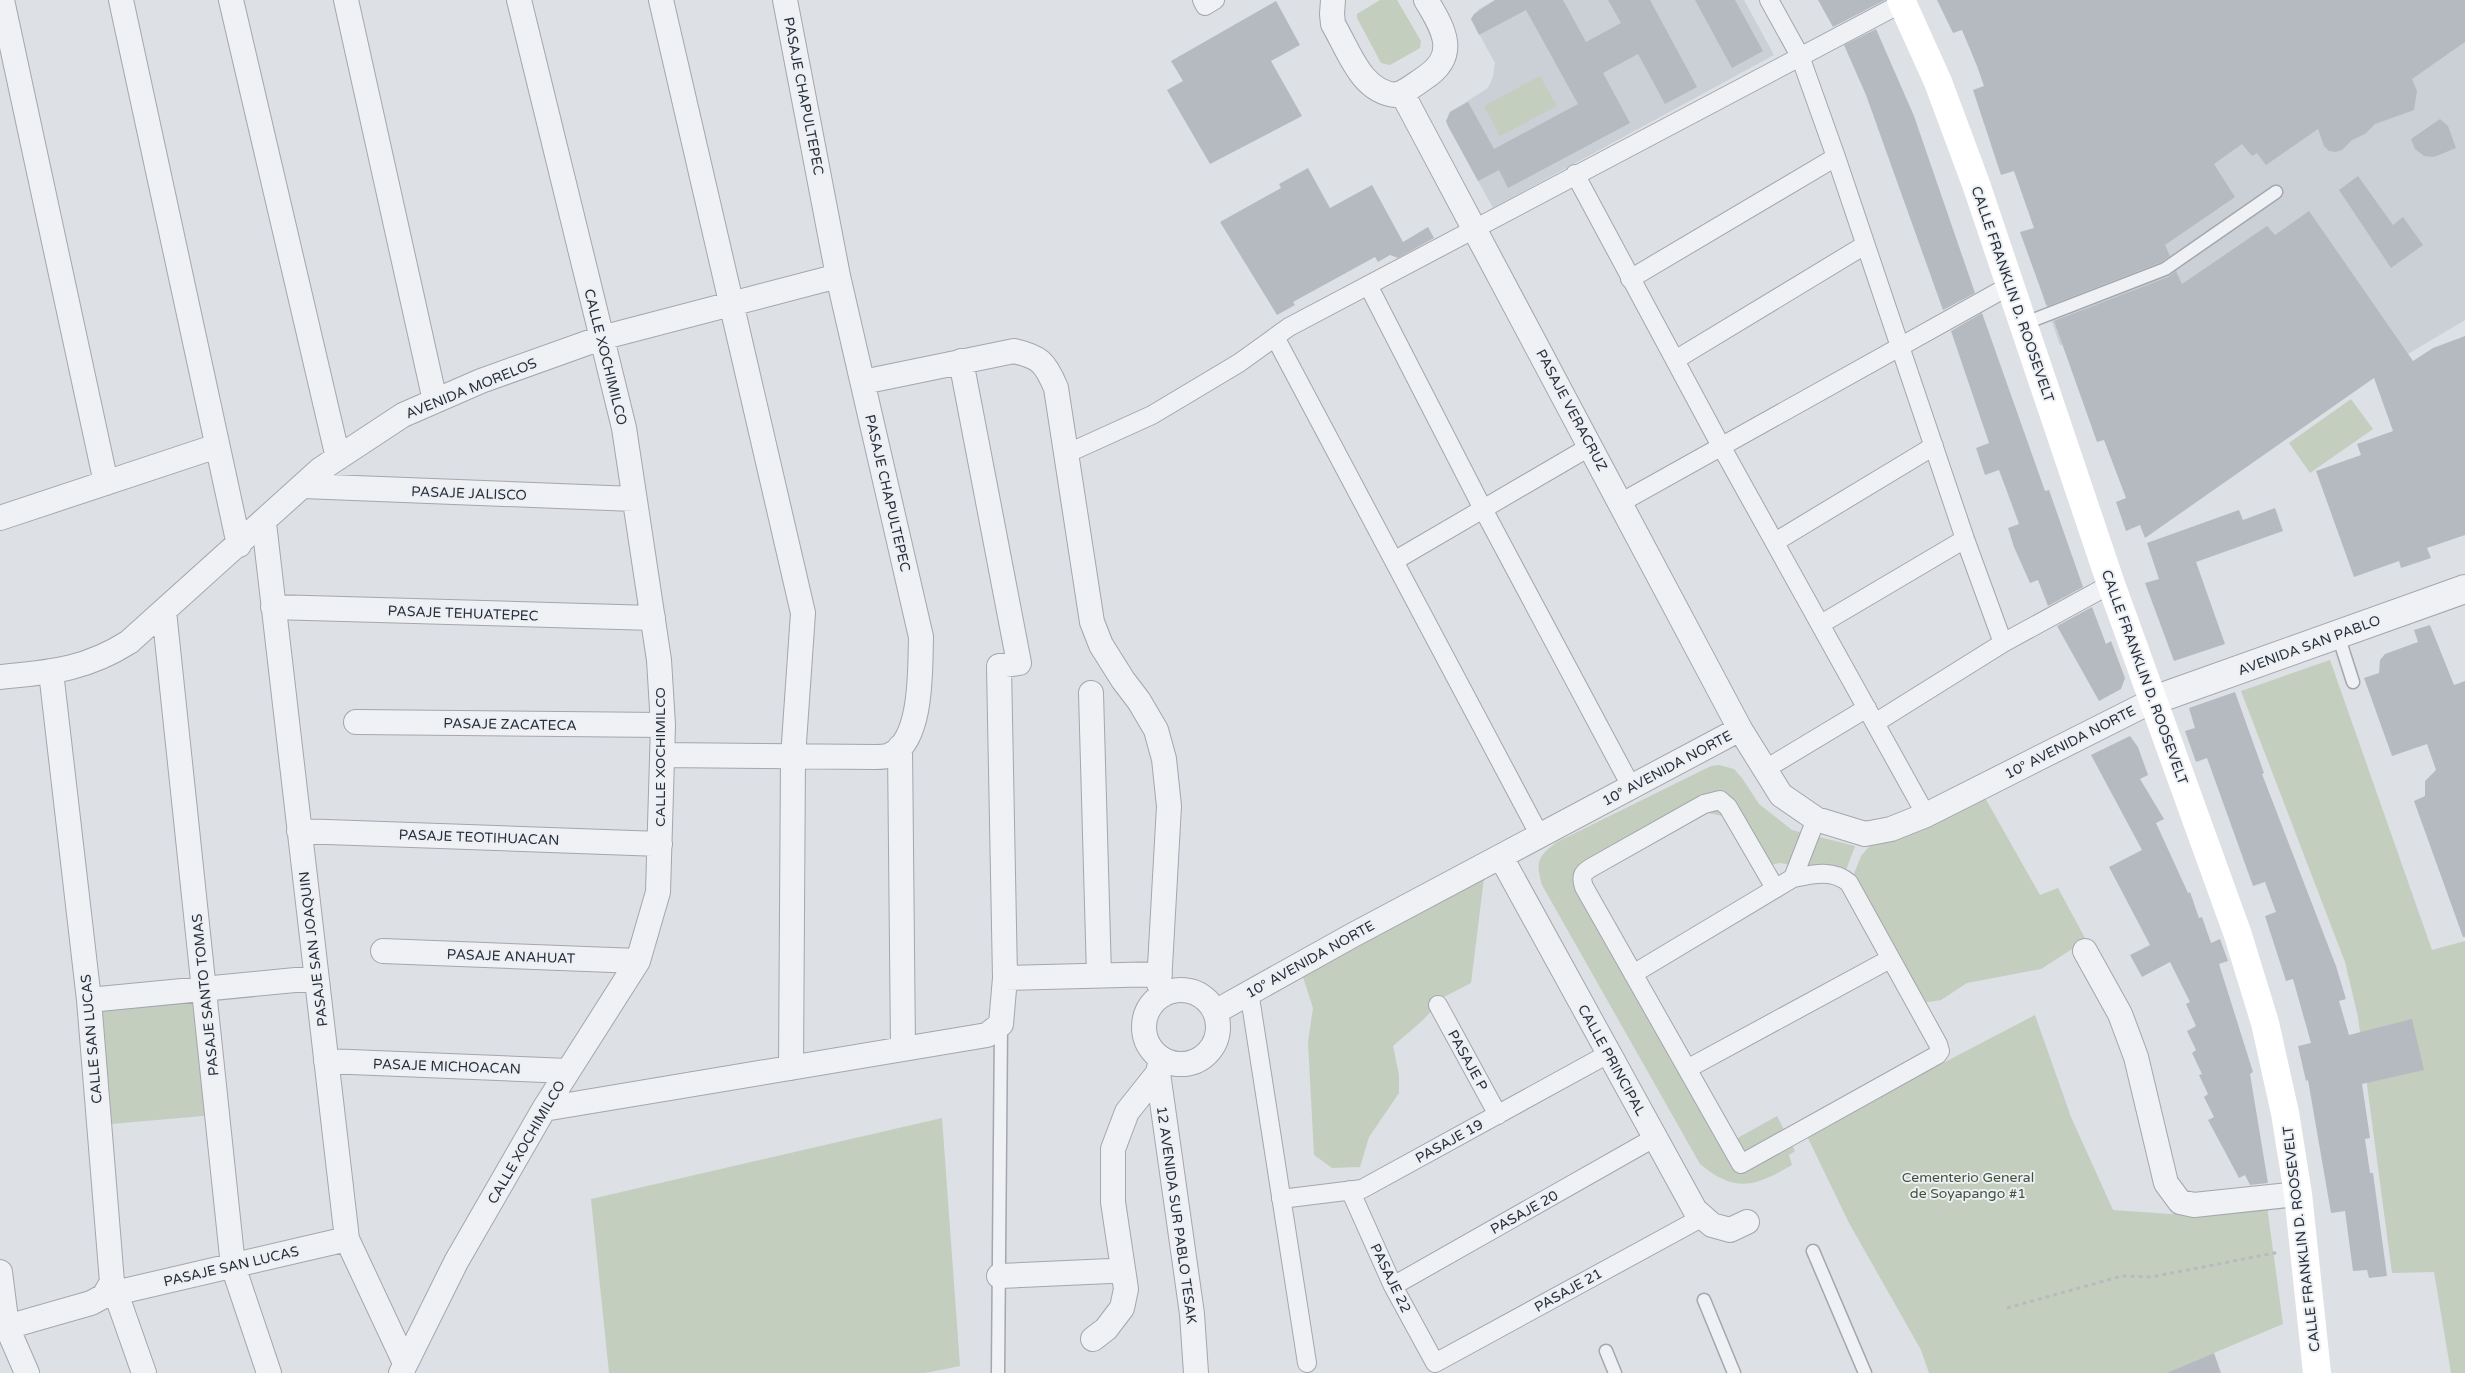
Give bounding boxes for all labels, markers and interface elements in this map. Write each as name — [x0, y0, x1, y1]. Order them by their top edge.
street label: PASAJE CHAPULTEPEC — [780, 16, 827, 177]
street label: CALLE FRANKLIN D. ROOSEVELT — [1967, 184, 2058, 405]
street label: CALLE XOCHIMILCO — [580, 287, 631, 427]
street label: PASAJE VERACRUZ — [1532, 346, 1611, 474]
street label: AVENIDA MORELOS — [403, 354, 540, 423]
street label: PASAJE CHAPULTEPEC — [861, 413, 914, 574]
street label: PASAJE JALISCO — [411, 483, 527, 504]
street label: CALLE FRANKLIN D. ROOSEVELT — [2098, 567, 2192, 787]
street label: PASAJE TEHUATEPEC — [387, 602, 539, 625]
street label: AVENIDA SAN PABLO — [2236, 612, 2383, 679]
street label: CALLE XOCHIMILCO — [652, 687, 669, 827]
street label: 10° AVENIDA NORTE — [2002, 702, 2139, 783]
street label: PASAJE ZACATECA — [443, 715, 577, 734]
street label: 10° AVENIDA NORTE — [1599, 727, 1735, 810]
street label: PASAJE TEOTIHUACAN — [398, 826, 560, 849]
street label: PASAJE SAN JOAQUIN — [296, 870, 331, 1028]
street label: PASAJE SANTO TOMAS — [188, 913, 222, 1077]
street label: 10° AVENIDA NORTE — [1243, 917, 1378, 1002]
street label: PASAJE ANAHUAT — [446, 946, 576, 967]
street label: CALLE SAN LUCAS — [77, 973, 106, 1104]
street label: CALLE PRINCIPAL — [1574, 1002, 1649, 1119]
street label: PASAJE P — [1444, 1027, 1491, 1094]
street label: PASAJE MICHOACAN — [373, 1055, 521, 1078]
street label: CALLE XOCHIMILCO — [484, 1077, 569, 1207]
street label: 12 AVENIDA SUR PABLO TESAK — [1153, 1105, 1200, 1325]
street label: PASAJE 19 — [1412, 1116, 1486, 1167]
street label: CALLE FRANKLIN D. ROOSEVELT — [2279, 1125, 2324, 1353]
park label: Cementerio General de Soyapango #1 — [1902, 1169, 2034, 1202]
street label: PASAJE 20 — [1487, 1187, 1561, 1238]
street label: PASAJE 22 — [1366, 1241, 1415, 1316]
street label: PASAJE SAN LUCAS — [162, 1243, 301, 1290]
street label: PASAJE 21 — [1531, 1265, 1605, 1316]

